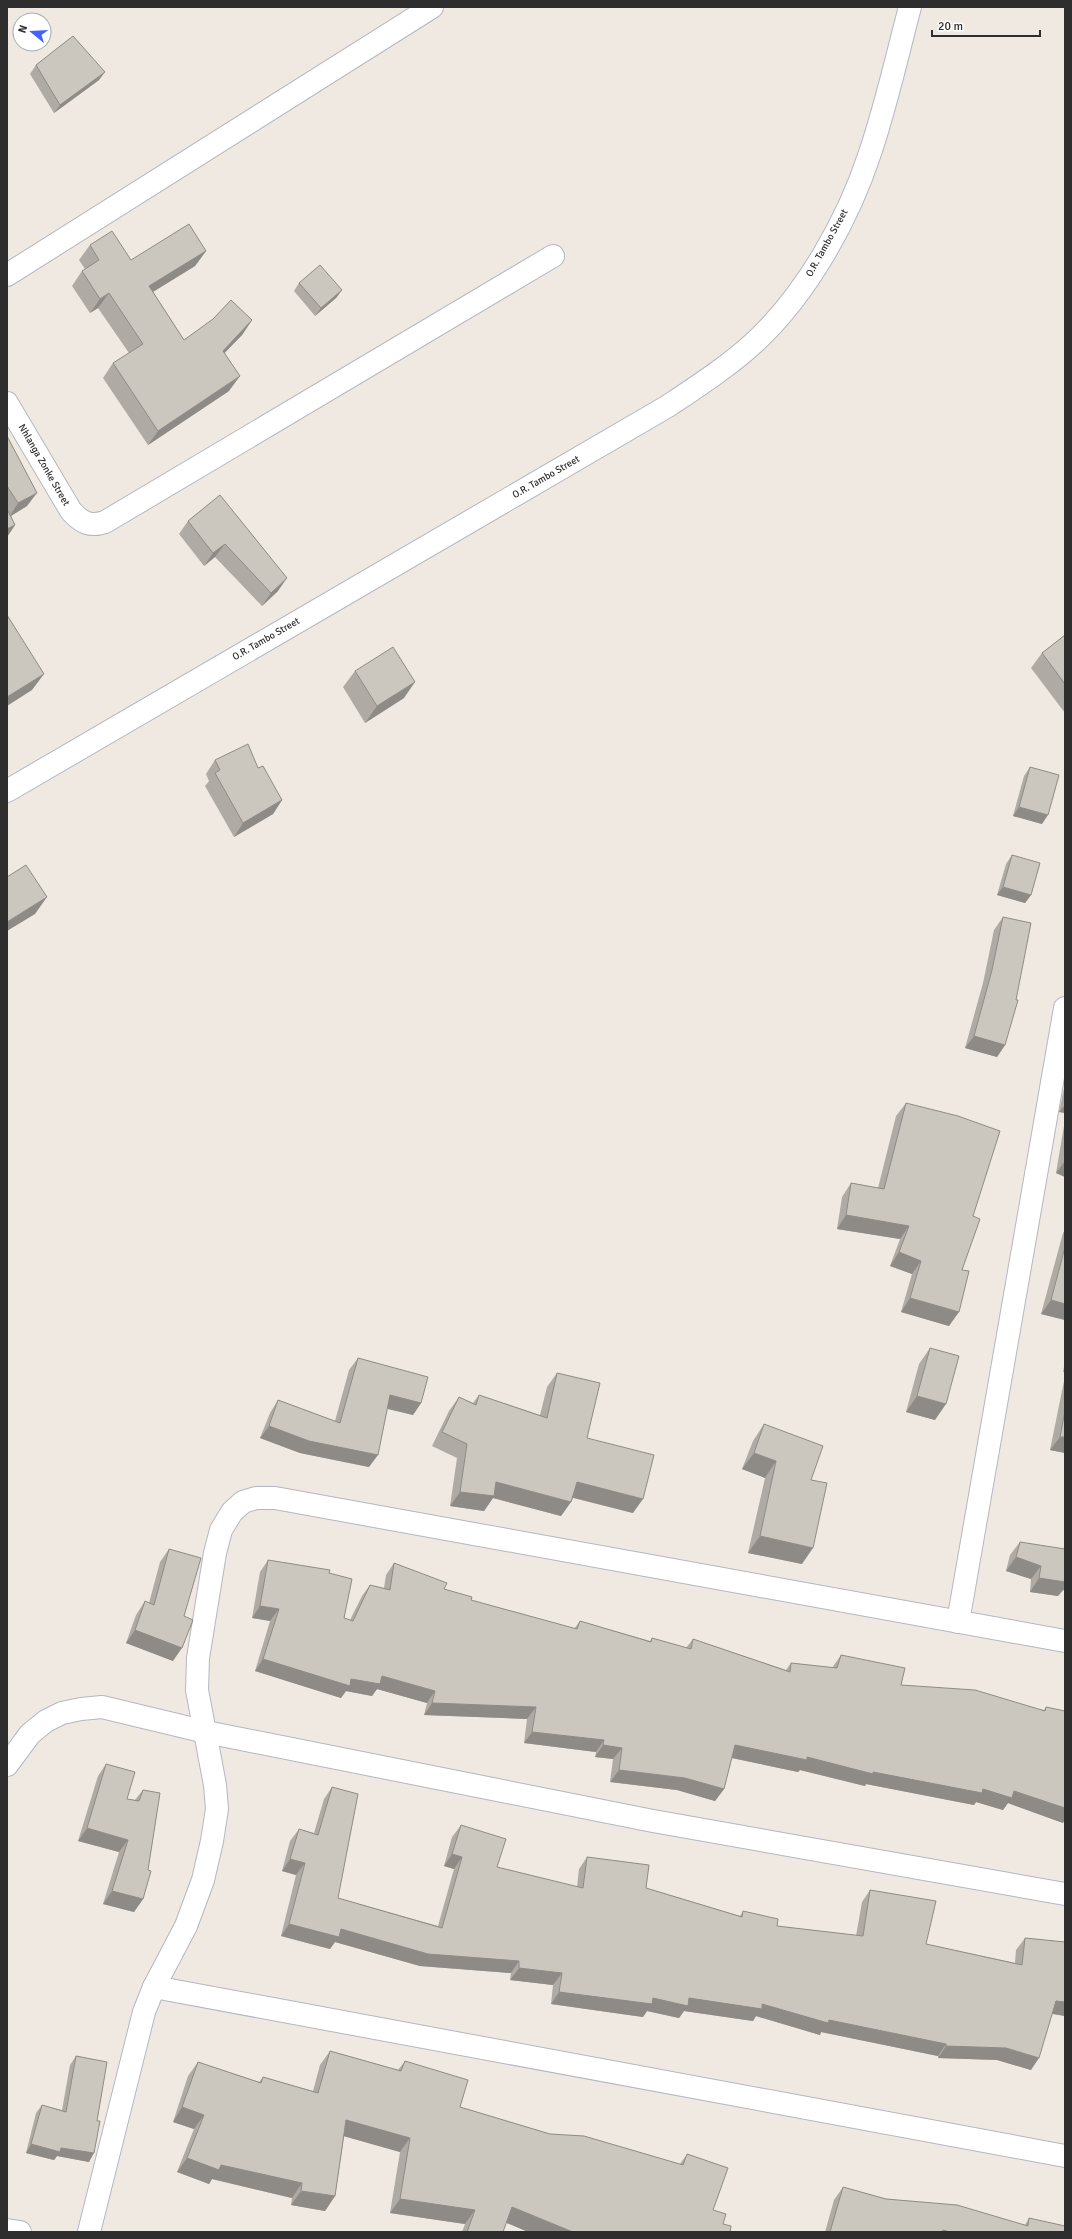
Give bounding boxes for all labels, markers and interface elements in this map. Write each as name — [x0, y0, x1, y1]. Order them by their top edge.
north arrow — [12, 12, 52, 52]
scale bar — [932, 12, 1040, 38]
text: 20 m — [938, 19, 963, 34]
text: N — [16, 23, 30, 35]
street label: O.R. Tambo Street — [803, 207, 851, 279]
street label: Nhlanga Zonke Street — [16, 422, 73, 508]
street label: O.R. Tambo Street — [510, 453, 582, 501]
street label: O.R. Tambo Street — [230, 615, 302, 663]

